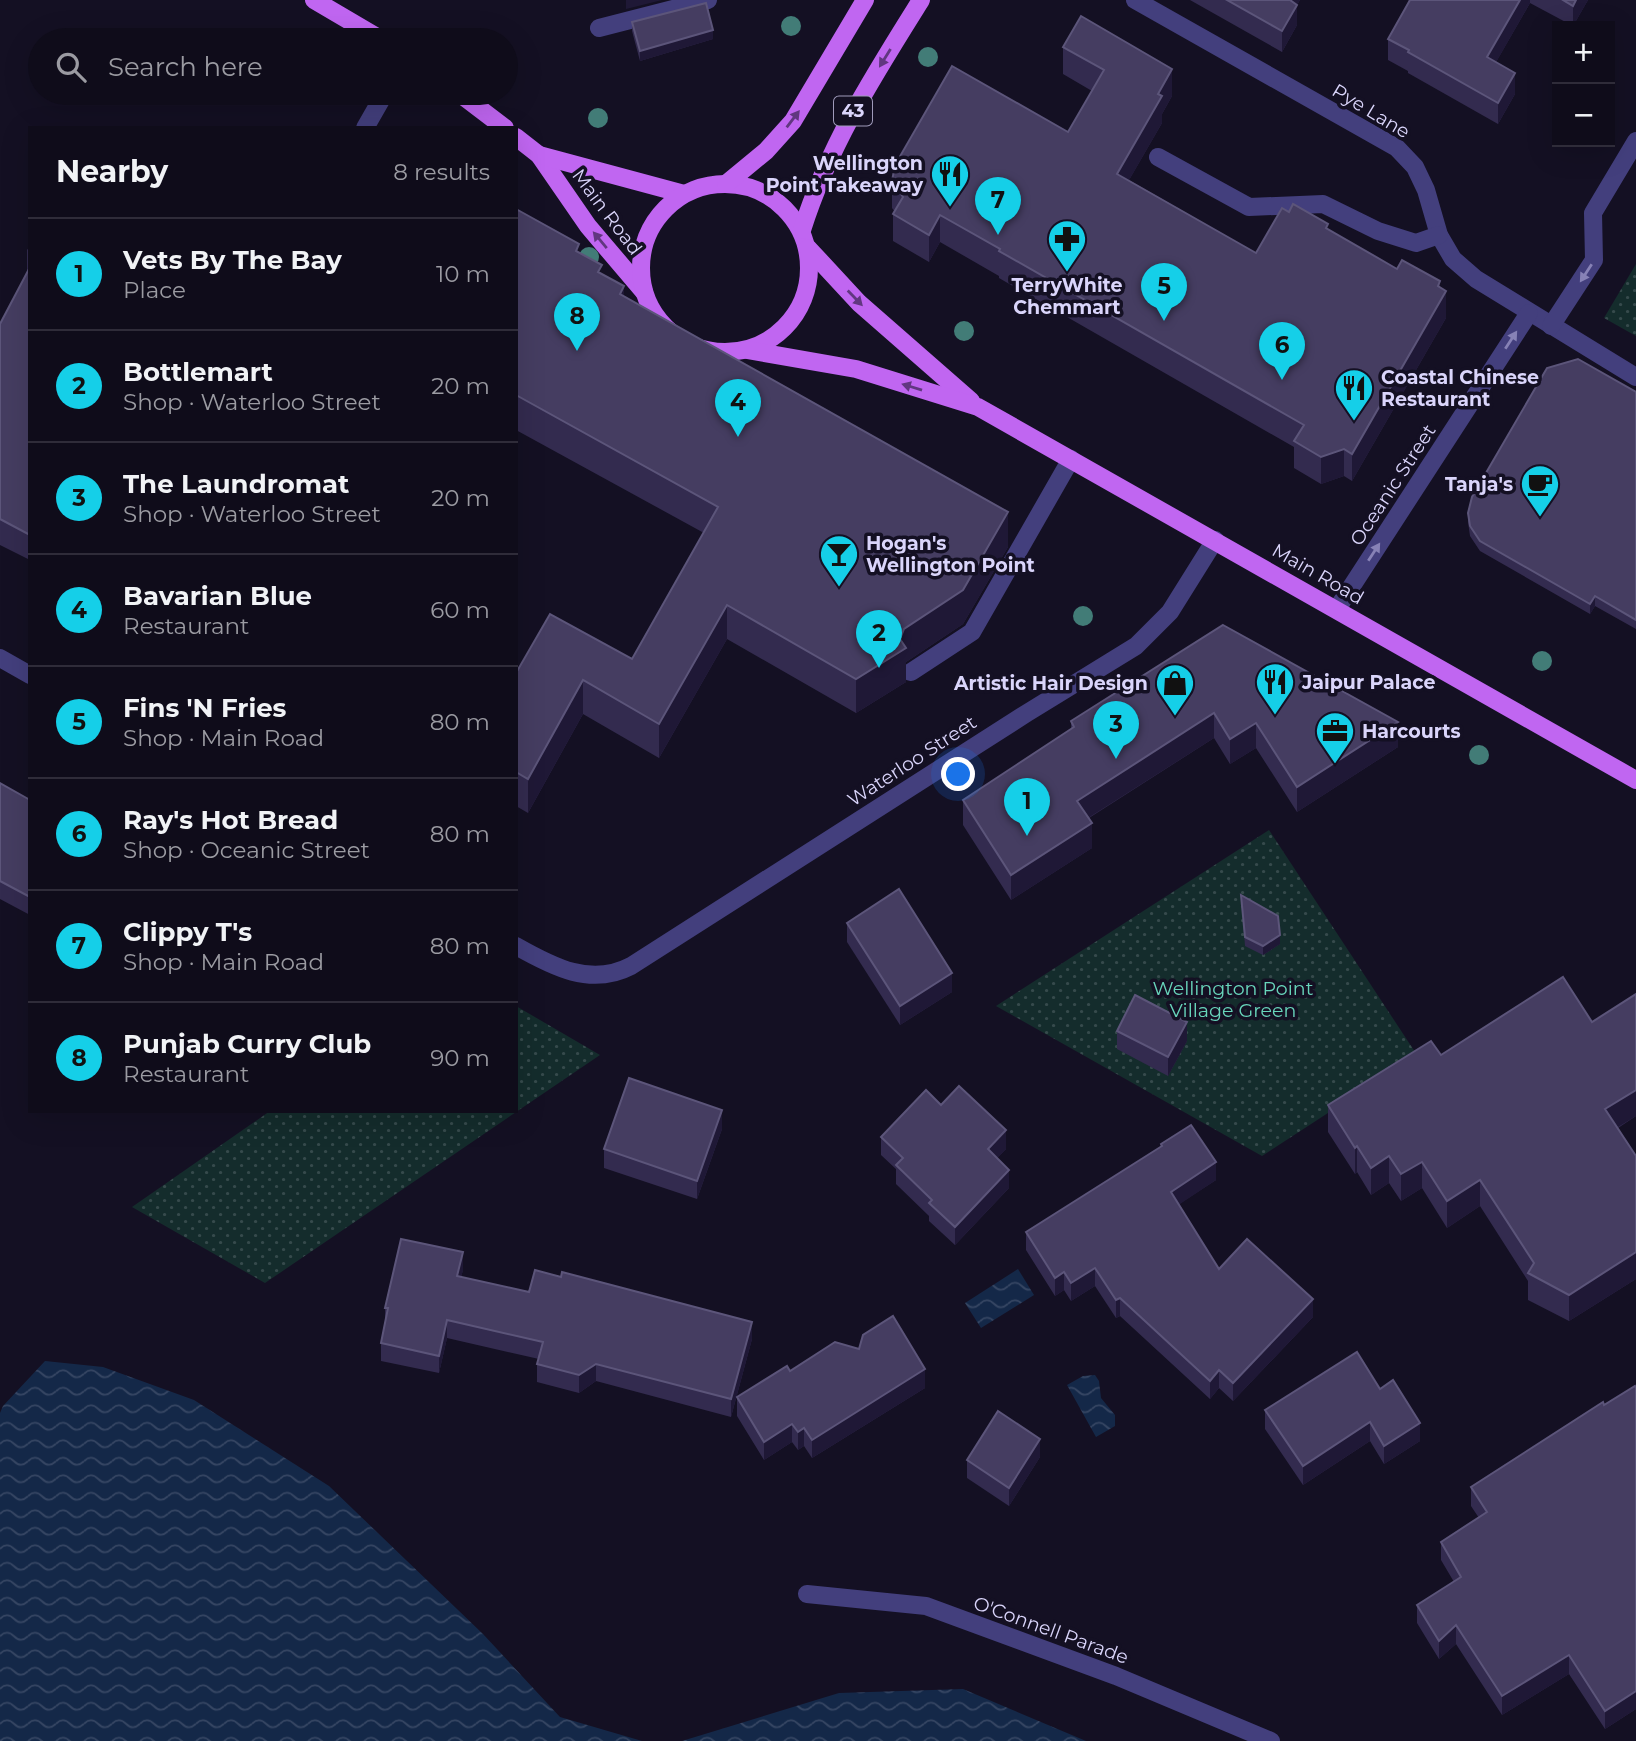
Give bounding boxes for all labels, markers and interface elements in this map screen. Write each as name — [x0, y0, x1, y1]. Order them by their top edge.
map controls — [1552, 21, 1615, 147]
button: + — [1552, 21, 1615, 84]
search box — [28, 28, 518, 105]
icon: search — [52, 48, 90, 86]
one-way arrow — [878, 49, 891, 68]
text: Search here — [108, 51, 263, 83]
street label: Pye Lane — [1328, 79, 1414, 143]
button: − — [1552, 84, 1615, 147]
road number: 43 — [834, 96, 872, 126]
one-way arrow — [786, 110, 800, 129]
place label: Wellington Point Takeaway — [766, 152, 924, 197]
text: Nearby — [56, 153, 168, 190]
restaurant icon: Wellington Point Takeaway — [929, 153, 971, 208]
text: 8 results — [393, 158, 490, 186]
street label: Main Road — [567, 164, 647, 260]
pin: 7 — [975, 177, 1021, 235]
pharmacy icon: TerryWhite Chemmart — [1046, 218, 1088, 273]
one-way arrow — [593, 231, 608, 248]
text: Vets By The Bay — [123, 244, 342, 276]
text: 1 — [74, 260, 84, 288]
text: 10 m — [436, 260, 490, 288]
pin: 5 — [1141, 263, 1187, 321]
one-way arrow — [1579, 263, 1592, 283]
place label: TerryWhite Chemmart — [1011, 274, 1123, 319]
text: Place — [123, 276, 186, 304]
one-way arrow — [846, 289, 863, 306]
pin: 8 — [554, 293, 600, 351]
pin: 6 — [1259, 322, 1305, 380]
one-way arrow — [1505, 331, 1518, 350]
text: Bottlemart — [123, 356, 273, 388]
place label: Coastal Chinese Restaurant — [1381, 366, 1539, 411]
restaurant icon: Coastal Chinese Restaurant — [1333, 367, 1375, 422]
text: 2 — [72, 372, 86, 400]
text: 20 m — [431, 372, 490, 400]
pin: 4 — [715, 379, 761, 437]
one-way arrow — [902, 381, 923, 391]
text: Shop · Waterloo Street — [123, 388, 381, 416]
street label: Oceanic Street — [1345, 420, 1441, 550]
cafe icon: Tanja's — [1519, 463, 1561, 518]
text: The Laundromat — [123, 468, 349, 500]
place label: Tanja's — [1445, 473, 1513, 496]
text: 3 — [72, 484, 86, 512]
text: 20 m — [431, 484, 490, 512]
text: Shop · Waterloo Street — [123, 500, 381, 528]
place label: Hogan's Wellington Point — [866, 532, 1035, 577]
bar icon: Hogan's Wellington Point — [818, 533, 860, 588]
street label: Main Road — [1268, 539, 1368, 609]
one-way arrow — [1368, 542, 1381, 562]
text: Bavarian Blue — [123, 580, 312, 612]
text: 4 — [71, 596, 87, 624]
text: 60 m — [430, 596, 490, 624]
pin: 2 — [856, 610, 902, 668]
text: Restaurant — [123, 612, 249, 640]
restaurant icon: Jaipur Palace — [1254, 661, 1296, 716]
shop icon: Artistic Hair Design — [1154, 662, 1196, 717]
place label: Jaipur Palace — [1301, 671, 1435, 694]
place label: Artistic Hair Design — [953, 672, 1148, 695]
text: Fins 'N Fries — [123, 692, 286, 724]
pin: 3 — [1093, 701, 1139, 759]
text: 5 — [72, 708, 86, 736]
text: 80 m — [430, 708, 490, 736]
office icon: Harcourts — [1314, 710, 1356, 765]
street label: Waterloo Street — [843, 711, 981, 811]
place label: Harcourts — [1362, 720, 1461, 743]
text: Shop · Main Road — [123, 724, 324, 752]
your location — [941, 757, 975, 791]
pin: 1 — [1004, 778, 1050, 836]
text: Ray's Hot Bread — [123, 804, 338, 836]
text: 6 — [72, 820, 86, 848]
text: 80 m — [430, 820, 490, 848]
text: Shop · Oceanic Street — [123, 836, 370, 864]
text: Clippy T's — [123, 916, 252, 948]
text: 7 — [72, 932, 86, 960]
text: 80 m — [430, 932, 490, 960]
text: Shop · Main Road — [123, 948, 324, 976]
park label: Wellington Point Village Green — [1153, 977, 1314, 1022]
text: Punjab Curry Club — [123, 1028, 371, 1060]
text: 8 — [71, 1044, 87, 1072]
text: 90 m — [430, 1044, 490, 1072]
text: Restaurant — [123, 1060, 249, 1088]
street label: O'Connell Parade — [970, 1591, 1132, 1669]

